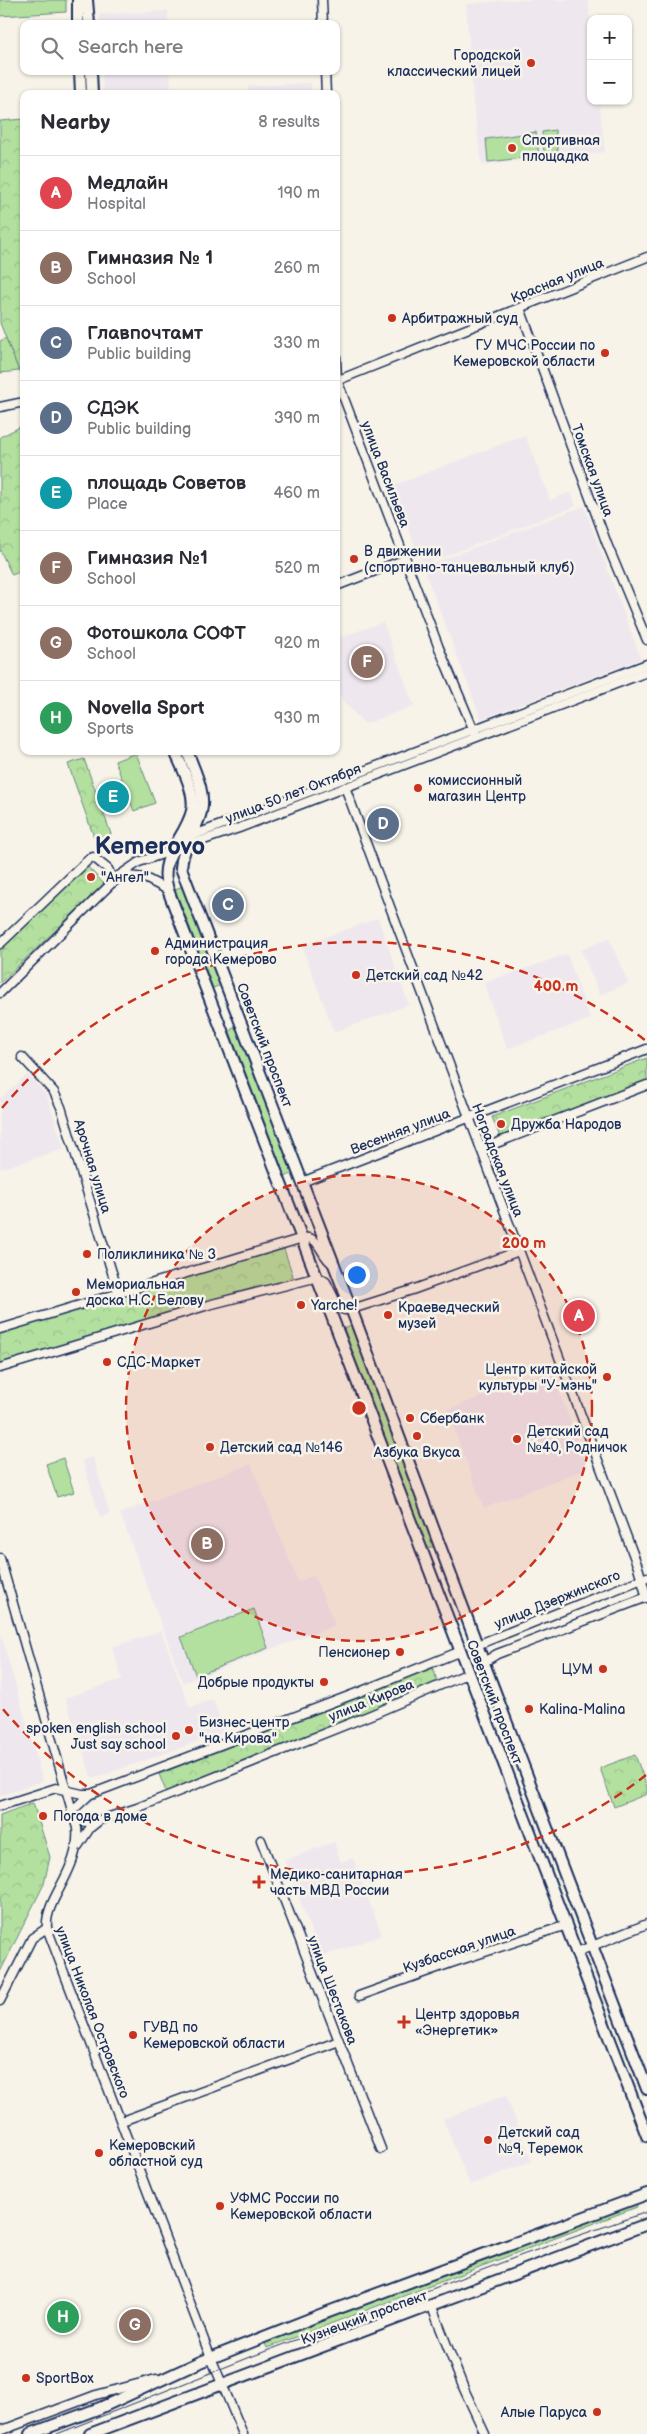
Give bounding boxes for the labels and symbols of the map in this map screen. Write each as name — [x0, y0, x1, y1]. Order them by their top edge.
place label: Городской классический лицей — [387, 47, 521, 80]
marker: Городской классический лицей — [525, 57, 537, 69]
place label: Спортивная площадка — [522, 132, 600, 165]
marker: Спортивная площадка — [506, 142, 518, 154]
street label: Красная улица — [508, 254, 607, 307]
place label: Арбитражный суд — [401, 310, 518, 327]
marker: Арбитражный суд — [386, 312, 398, 324]
place label: ГУ МЧС России по Кемеровской области — [453, 337, 595, 370]
marker: ГУ МЧС России по Кемеровской области — [599, 347, 611, 359]
street label: улица Васильева — [357, 419, 414, 530]
street label: Томская улица — [568, 422, 617, 519]
place label: В движении (спортивно-танцевальный клуб) — [364, 543, 574, 576]
marker: В движении (спортивно-танцевальный клуб) — [348, 553, 360, 565]
pin: F — [351, 643, 383, 681]
street label: улица 50 лет Октября — [223, 760, 364, 827]
place label: комиссионный магазин Центр — [428, 772, 526, 805]
pin: E — [97, 778, 129, 816]
marker: комиссионный магазин Центр — [412, 782, 424, 794]
pin: D — [367, 805, 399, 843]
district label: Kemerovo — [95, 832, 205, 861]
place label: "Ангел" — [101, 869, 149, 886]
marker: "Ангел" — [85, 871, 97, 883]
pin: C — [212, 886, 244, 924]
place label: Администрация города Кемерово — [164, 935, 277, 968]
marker: Администрация города Кемерово — [149, 945, 161, 957]
place label: Детский сад №42 — [366, 967, 484, 984]
marker: Детский сад №42 — [350, 969, 362, 981]
text: 400 m — [534, 977, 578, 996]
street label: Советский проспект — [233, 980, 296, 1110]
street label: Ноградская улица — [468, 1101, 527, 1220]
street label: Весенняя улица — [348, 1104, 453, 1158]
street label: Арочная улица — [70, 1116, 115, 1216]
place label: Дружба Народов — [511, 1116, 622, 1133]
marker: Дружба Народов — [495, 1118, 507, 1130]
text: 200 m — [502, 1234, 546, 1253]
place label: Поликлиника № 3 — [97, 1246, 216, 1263]
marker: Поликлиника № 3 — [81, 1248, 93, 1260]
your location — [344, 1262, 370, 1288]
place label: Мемориальная доска Н.С. Белову — [86, 1276, 204, 1309]
marker: Мемориальная доска Н.С. Белову — [70, 1286, 82, 1298]
place label: Yarche! — [310, 1297, 357, 1314]
pin: A — [563, 1297, 595, 1335]
marker: Yarche! — [295, 1299, 307, 1311]
place label: Краеведческий музей — [398, 1299, 500, 1332]
marker: Краеведческий музей — [382, 1309, 394, 1321]
place label: СДС-Маркет — [117, 1354, 201, 1371]
marker: СДС-Маркет — [101, 1356, 113, 1368]
place label: Центр китайской культуры "У-мэнь" — [479, 1361, 597, 1394]
marker: Центр китайской культуры "У-мэнь" — [601, 1371, 613, 1383]
centre of rings — [350, 1399, 368, 1417]
place label: Сбербанк — [420, 1410, 485, 1427]
marker: Сбербанк — [404, 1412, 416, 1424]
place label: Детский сад №40, Родничок — [527, 1423, 628, 1456]
marker: Азбука Вкуса — [411, 1430, 423, 1442]
marker: Детский сад №40, Родничок — [511, 1433, 523, 1445]
place label: Детский сад №146 — [220, 1439, 343, 1456]
marker: Детский сад №146 — [204, 1441, 216, 1453]
place label: Азбука Вкуса — [373, 1444, 461, 1461]
pin: B — [191, 1525, 223, 1563]
street label: улица Дзержинского — [492, 1566, 622, 1632]
street label: Советский проспект — [463, 1637, 526, 1767]
place label: Пенсионер — [318, 1644, 390, 1661]
marker: Пенсионер — [394, 1646, 406, 1658]
place label: ЦУМ — [561, 1661, 593, 1678]
marker: ЦУМ — [597, 1663, 609, 1675]
place label: Добрые продукты — [198, 1674, 314, 1691]
street label: улица Кирова — [326, 1675, 417, 1725]
marker: Добрые продукты — [318, 1676, 330, 1688]
place label: Kalina-Malina — [539, 1701, 625, 1718]
marker: Kalina-Malina — [523, 1703, 535, 1715]
place label: Бизнес-центр "на Кирова" — [199, 1714, 289, 1747]
place label: spoken english school Just say school — [26, 1720, 166, 1753]
marker: Бизнес-центр "на Кирова" — [183, 1724, 195, 1736]
marker: spoken english school Just say school — [170, 1730, 182, 1742]
place label: Погода в доме — [53, 1808, 148, 1825]
marker: Погода в доме — [37, 1810, 49, 1822]
place label: Медико-санитарная часть МВД России — [270, 1866, 403, 1899]
marker: Медико-санитарная часть МВД России — [252, 1875, 266, 1889]
street label: Кузбасская улица — [401, 1922, 518, 1977]
street label: улица Николая Островского — [52, 1924, 133, 2100]
street label: улица Шестакова — [304, 1933, 361, 2048]
place label: Центр здоровья «Энергетик» — [415, 2006, 520, 2039]
marker: Центр здоровья «Энергетик» — [397, 2015, 411, 2029]
place label: ГУВД по Кемеровской области — [143, 2019, 285, 2052]
marker: ГУВД по Кемеровской области — [127, 2029, 139, 2041]
place label: Детский сад №9, Теремок — [498, 2124, 584, 2157]
marker: Детский сад №9, Теремок — [482, 2134, 494, 2146]
place label: Кемеровский областной суд — [109, 2137, 203, 2170]
marker: Кемеровский областной суд — [93, 2147, 105, 2159]
place label: УФМС России по Кемеровской области — [230, 2190, 372, 2223]
marker: УФМС России по Кемеровской области — [214, 2200, 226, 2212]
street label: Кузнецкий проспект — [299, 2287, 430, 2348]
pin: H — [47, 2298, 79, 2336]
pin: G — [119, 2306, 151, 2344]
place label: SportBox — [36, 2370, 94, 2387]
marker: SportBox — [20, 2372, 32, 2384]
place label: Алые Паруса — [500, 2404, 588, 2421]
marker: Алые Паруса — [591, 2406, 603, 2418]

